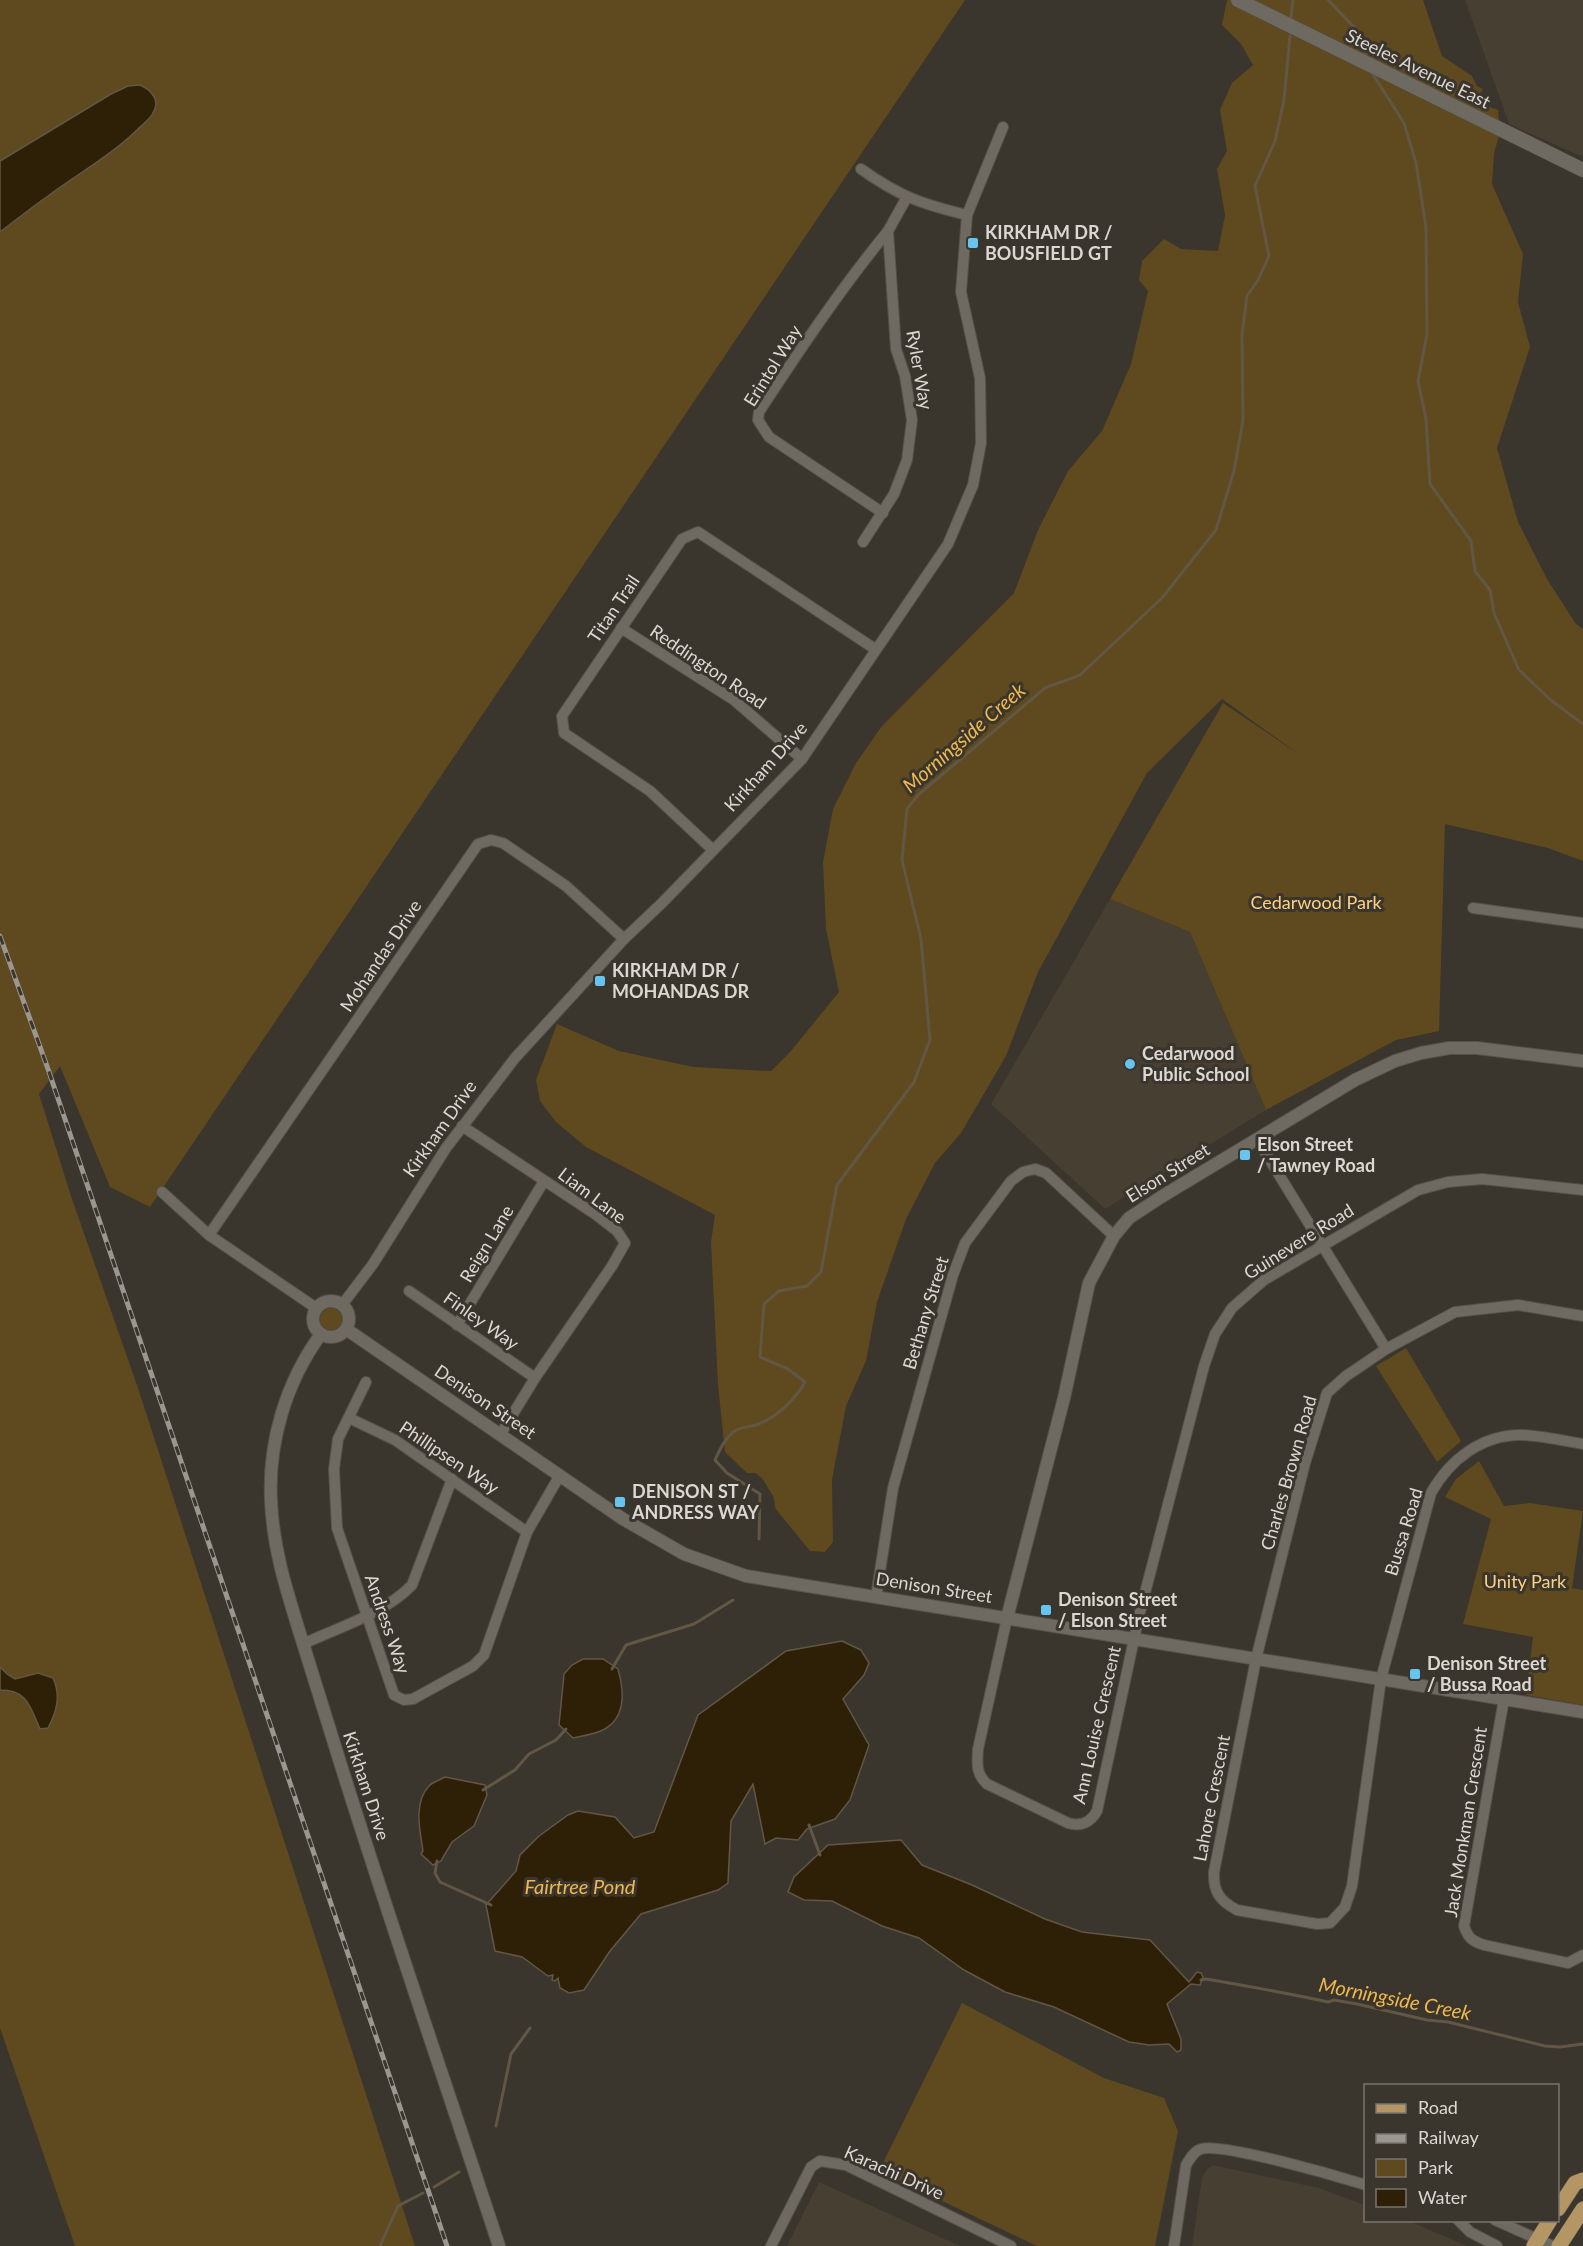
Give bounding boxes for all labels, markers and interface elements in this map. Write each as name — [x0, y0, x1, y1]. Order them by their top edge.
street label: Steeles Avenue East — [1343, 24, 1495, 113]
place label: KIRKHAM DR / BOUSFIELD GT — [985, 221, 1112, 264]
marker: KIRKHAM DR / BOUSFIELD GT — [966, 236, 980, 250]
street label: Erintol Way — [739, 320, 806, 410]
street label: Ryler Way — [902, 328, 938, 412]
street label: Titan Trail — [583, 570, 644, 647]
street label: Reddington Road — [646, 619, 771, 713]
water label: Morningside Creek — [897, 677, 1030, 797]
street label: Kirkham Drive — [719, 717, 811, 816]
park label: Cedarwood Park — [1250, 891, 1382, 913]
street label: Mohandas Drive — [335, 895, 426, 1015]
place label: KIRKHAM DR / MOHANDAS DR — [612, 959, 750, 1002]
marker: KIRKHAM DR / MOHANDAS DR — [593, 974, 607, 988]
place label: Cedarwood Public School — [1142, 1042, 1249, 1085]
marker: Cedarwood Public School — [1123, 1057, 1137, 1071]
street label: Kirkham Drive — [398, 1076, 481, 1181]
place label: Elson Street / Tawney Road — [1257, 1133, 1375, 1176]
street label: Elson Street — [1122, 1137, 1214, 1207]
marker: Elson Street / Tawney Road — [1238, 1148, 1252, 1162]
street label: Liam Lane — [554, 1162, 631, 1228]
street label: Guinevere Road — [1239, 1199, 1358, 1284]
street label: Reign Lane — [454, 1201, 518, 1286]
street label: Bethany Street — [897, 1253, 953, 1372]
street label: Finley Way — [440, 1286, 524, 1355]
street label: Denison Street — [431, 1359, 541, 1443]
street label: Charles Brown Road — [1255, 1393, 1321, 1553]
street label: Phillipsen Way — [396, 1416, 504, 1499]
place label: DENISON ST / ANDRESS WAY — [631, 1480, 759, 1523]
street label: Bussa Road — [1379, 1485, 1427, 1578]
marker: DENISON ST / ANDRESS WAY — [613, 1495, 627, 1509]
street label: Denison Street — [874, 1567, 994, 1607]
park label: Unity Park — [1484, 1570, 1567, 1592]
street label: Andress Way — [361, 1571, 415, 1677]
place label: Denison Street / Elson Street — [1058, 1588, 1177, 1631]
marker: Denison Street / Elson Street — [1039, 1603, 1053, 1617]
street label: Ann Louise Crescent — [1067, 1643, 1125, 1806]
place label: Denison Street / Bussa Road — [1427, 1652, 1546, 1695]
marker: Denison Street / Bussa Road — [1408, 1667, 1422, 1681]
street label: Jack Monkman Crescent — [1439, 1725, 1491, 1919]
street label: Kirkham Drive — [339, 1728, 395, 1843]
street label: Lahore Crescent — [1188, 1732, 1234, 1863]
water label: Fairtree Pond — [525, 1874, 636, 1898]
water label: Morningside Creek — [1317, 1971, 1474, 2025]
legend — [1364, 2084, 1559, 2222]
text: Road — [1418, 2096, 1458, 2118]
text: Railway — [1418, 2126, 1479, 2148]
street label: Karachi Drive — [841, 2140, 948, 2204]
text: Park — [1418, 2156, 1454, 2178]
text: Water — [1418, 2186, 1467, 2208]

